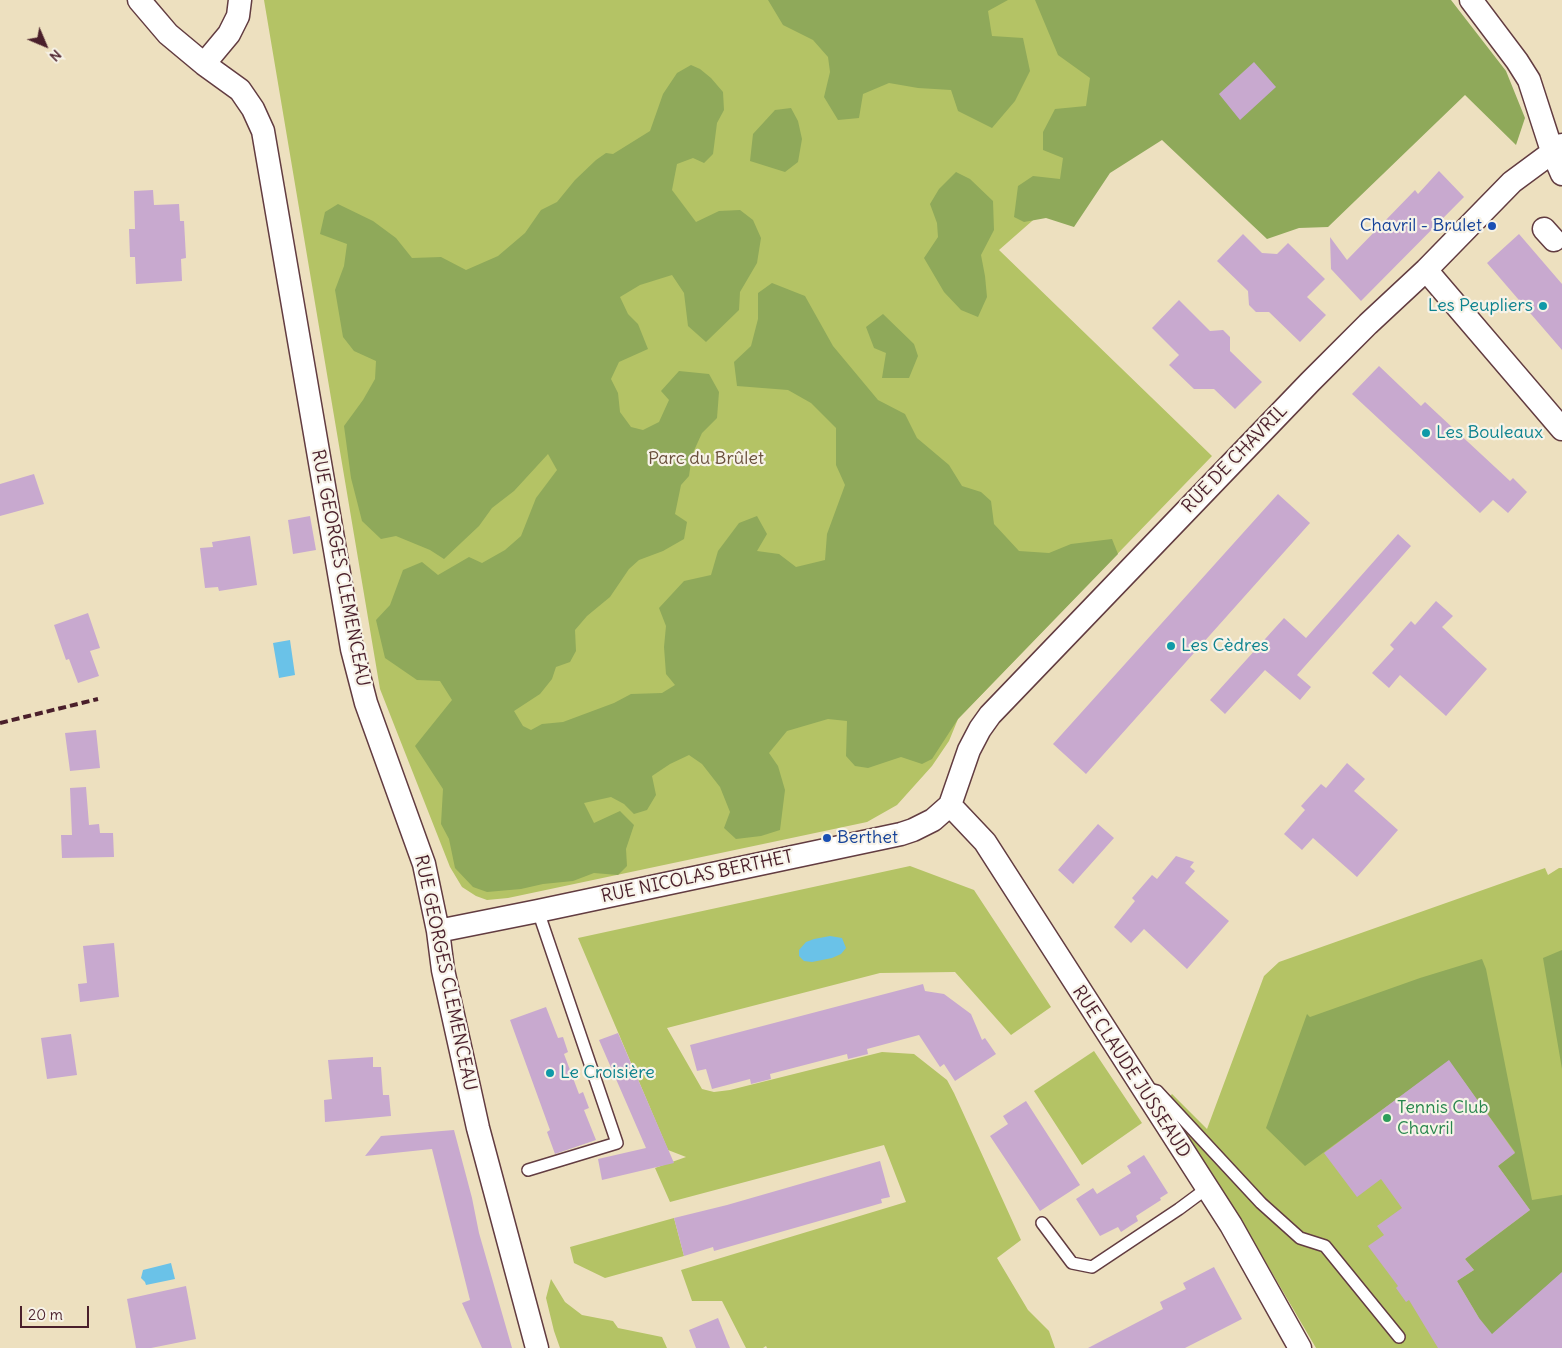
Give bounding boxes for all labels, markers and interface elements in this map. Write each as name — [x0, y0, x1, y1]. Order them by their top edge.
north arrow — [20, 20, 70, 70]
text: N — [46, 46, 65, 65]
place label: Chavril - Brulet — [1360, 215, 1482, 237]
marker: Chavril - Brulet — [1486, 220, 1498, 232]
place label: Les Peupliers — [1428, 295, 1533, 317]
marker: Les Peupliers — [1537, 300, 1549, 312]
street label: RUE DE CHAVRIL — [1178, 400, 1292, 518]
place label: Les Bouleaux — [1436, 422, 1543, 444]
marker: Les Bouleaux — [1420, 427, 1432, 439]
street label: RUE GEORGES CLEMENCEAU — [306, 448, 374, 688]
park label: Parc du Brûlet — [648, 448, 764, 470]
place label: Les Cèdres — [1181, 635, 1269, 657]
marker: Les Cèdres — [1165, 640, 1177, 652]
place label: Berthet — [837, 827, 898, 849]
marker: Berthet — [821, 832, 833, 844]
street label: RUE NICOLAS BERTHET — [599, 846, 795, 908]
street label: RUE GEORGES CLEMENCEAU — [409, 853, 481, 1093]
street label: RUE CLAUDE JUSSEAUD — [1067, 982, 1195, 1162]
place label: Le Croisière — [560, 1062, 655, 1084]
marker: Le Croisière — [544, 1067, 556, 1079]
place label: Tennis Club Chavril — [1397, 1097, 1489, 1140]
marker: Tennis Club Chavril — [1381, 1112, 1393, 1124]
scale bar — [22, 1296, 91, 1328]
text: 20 m — [28, 1305, 63, 1324]

